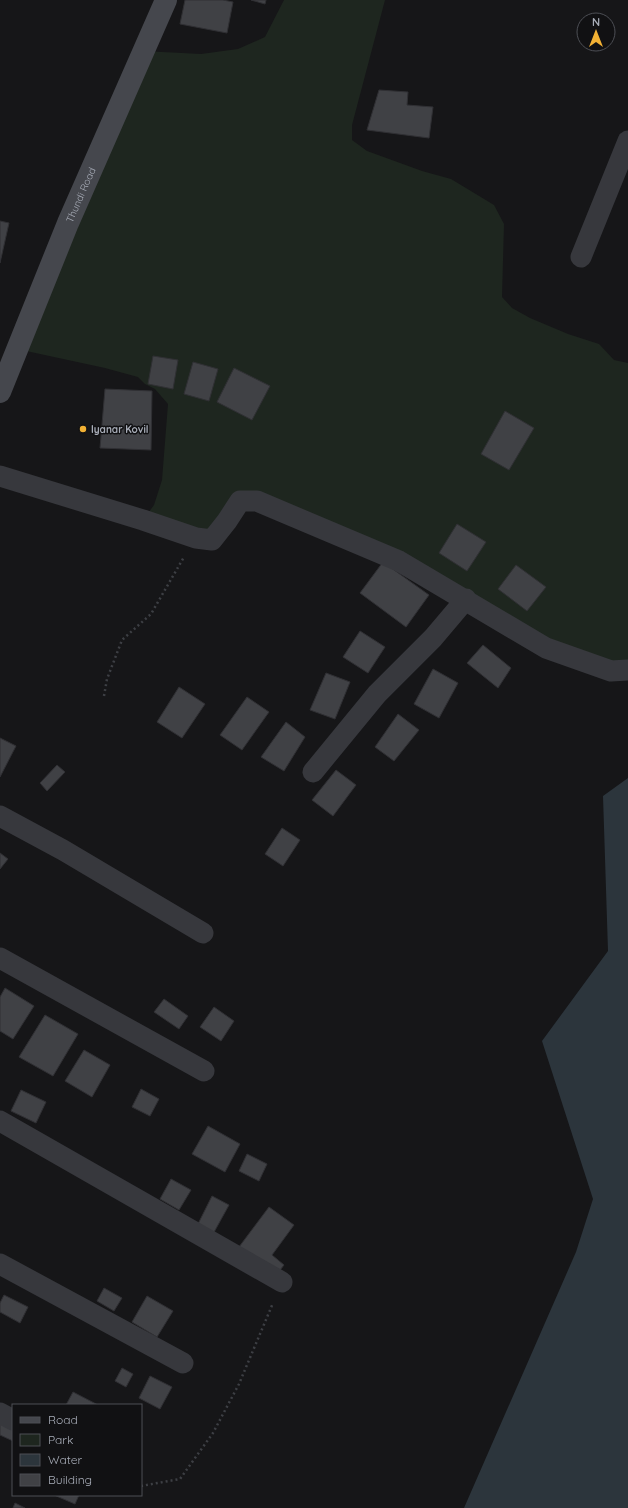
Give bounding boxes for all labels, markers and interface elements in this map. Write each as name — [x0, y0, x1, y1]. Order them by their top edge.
north arrow — [576, 12, 616, 52]
text: N — [592, 15, 600, 29]
street label: Thundi Road — [63, 165, 99, 225]
place label: Iyanar Kovil — [91, 423, 149, 436]
marker: Iyanar Kovil — [78, 424, 88, 434]
legend — [12, 1404, 142, 1496]
text: Road — [48, 1412, 78, 1427]
text: Park — [48, 1432, 73, 1447]
text: Water — [48, 1452, 83, 1467]
text: Building — [48, 1472, 92, 1487]

